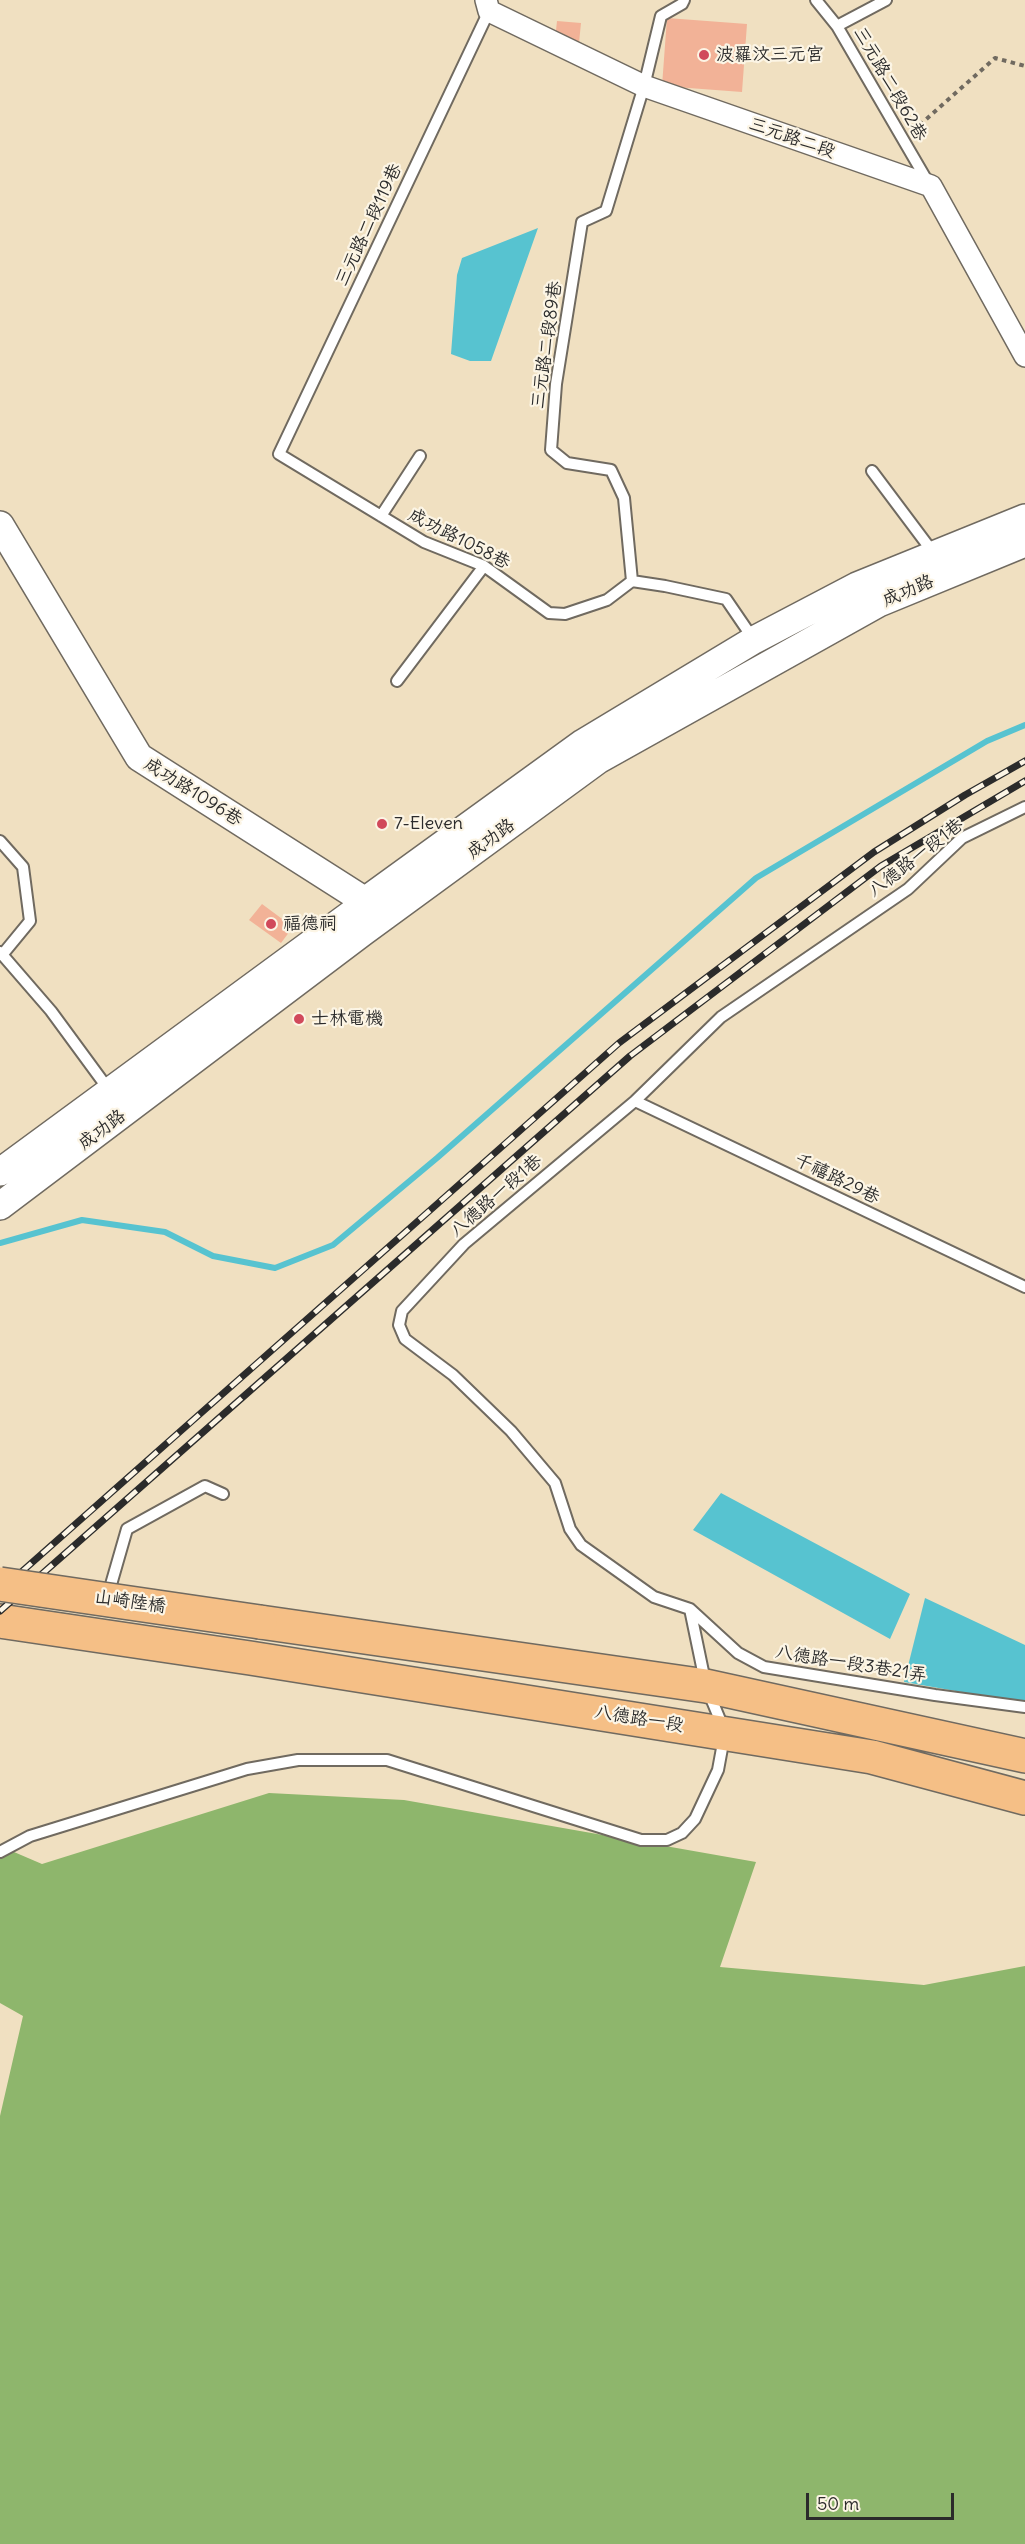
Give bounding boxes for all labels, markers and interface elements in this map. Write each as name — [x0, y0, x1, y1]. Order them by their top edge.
street label: 三元路二段62巷 — [849, 23, 931, 145]
place label: 波羅汶三元宮 — [716, 44, 824, 66]
marker: 波羅汶三元宮 — [697, 48, 711, 62]
street label: 三元路二段 — [746, 113, 838, 163]
street label: 三元路二段119巷 — [331, 160, 407, 290]
street label: 三元路二段89巷 — [527, 280, 567, 410]
street label: 成功路1058巷 — [404, 504, 514, 574]
street label: 成功路 — [879, 571, 937, 611]
street label: 成功路1096巷 — [140, 753, 246, 831]
place label: 7-Eleven — [394, 813, 463, 835]
street label: 成功路 — [463, 814, 519, 864]
street label: 八德路一段1巷 — [864, 814, 968, 902]
marker: 7-Eleven — [375, 817, 389, 831]
place label: 福德祠 — [283, 913, 337, 935]
marker: 福德祠 — [264, 917, 278, 931]
place label: 士林電機 — [311, 1008, 383, 1030]
marker: 士林電機 — [292, 1012, 306, 1026]
street label: 成功路 — [74, 1105, 130, 1155]
street label: 千禧路29巷 — [791, 1149, 883, 1209]
street label: 八德路一段1巷 — [445, 1150, 547, 1242]
street label: 山崎陸橋 — [93, 1586, 167, 1618]
street label: 八德路一段3巷21弄 — [774, 1641, 928, 1687]
street label: 八德路一段 — [593, 1701, 685, 1737]
scale bar — [809, 2481, 958, 2519]
text: 50 m — [817, 2492, 859, 2515]

